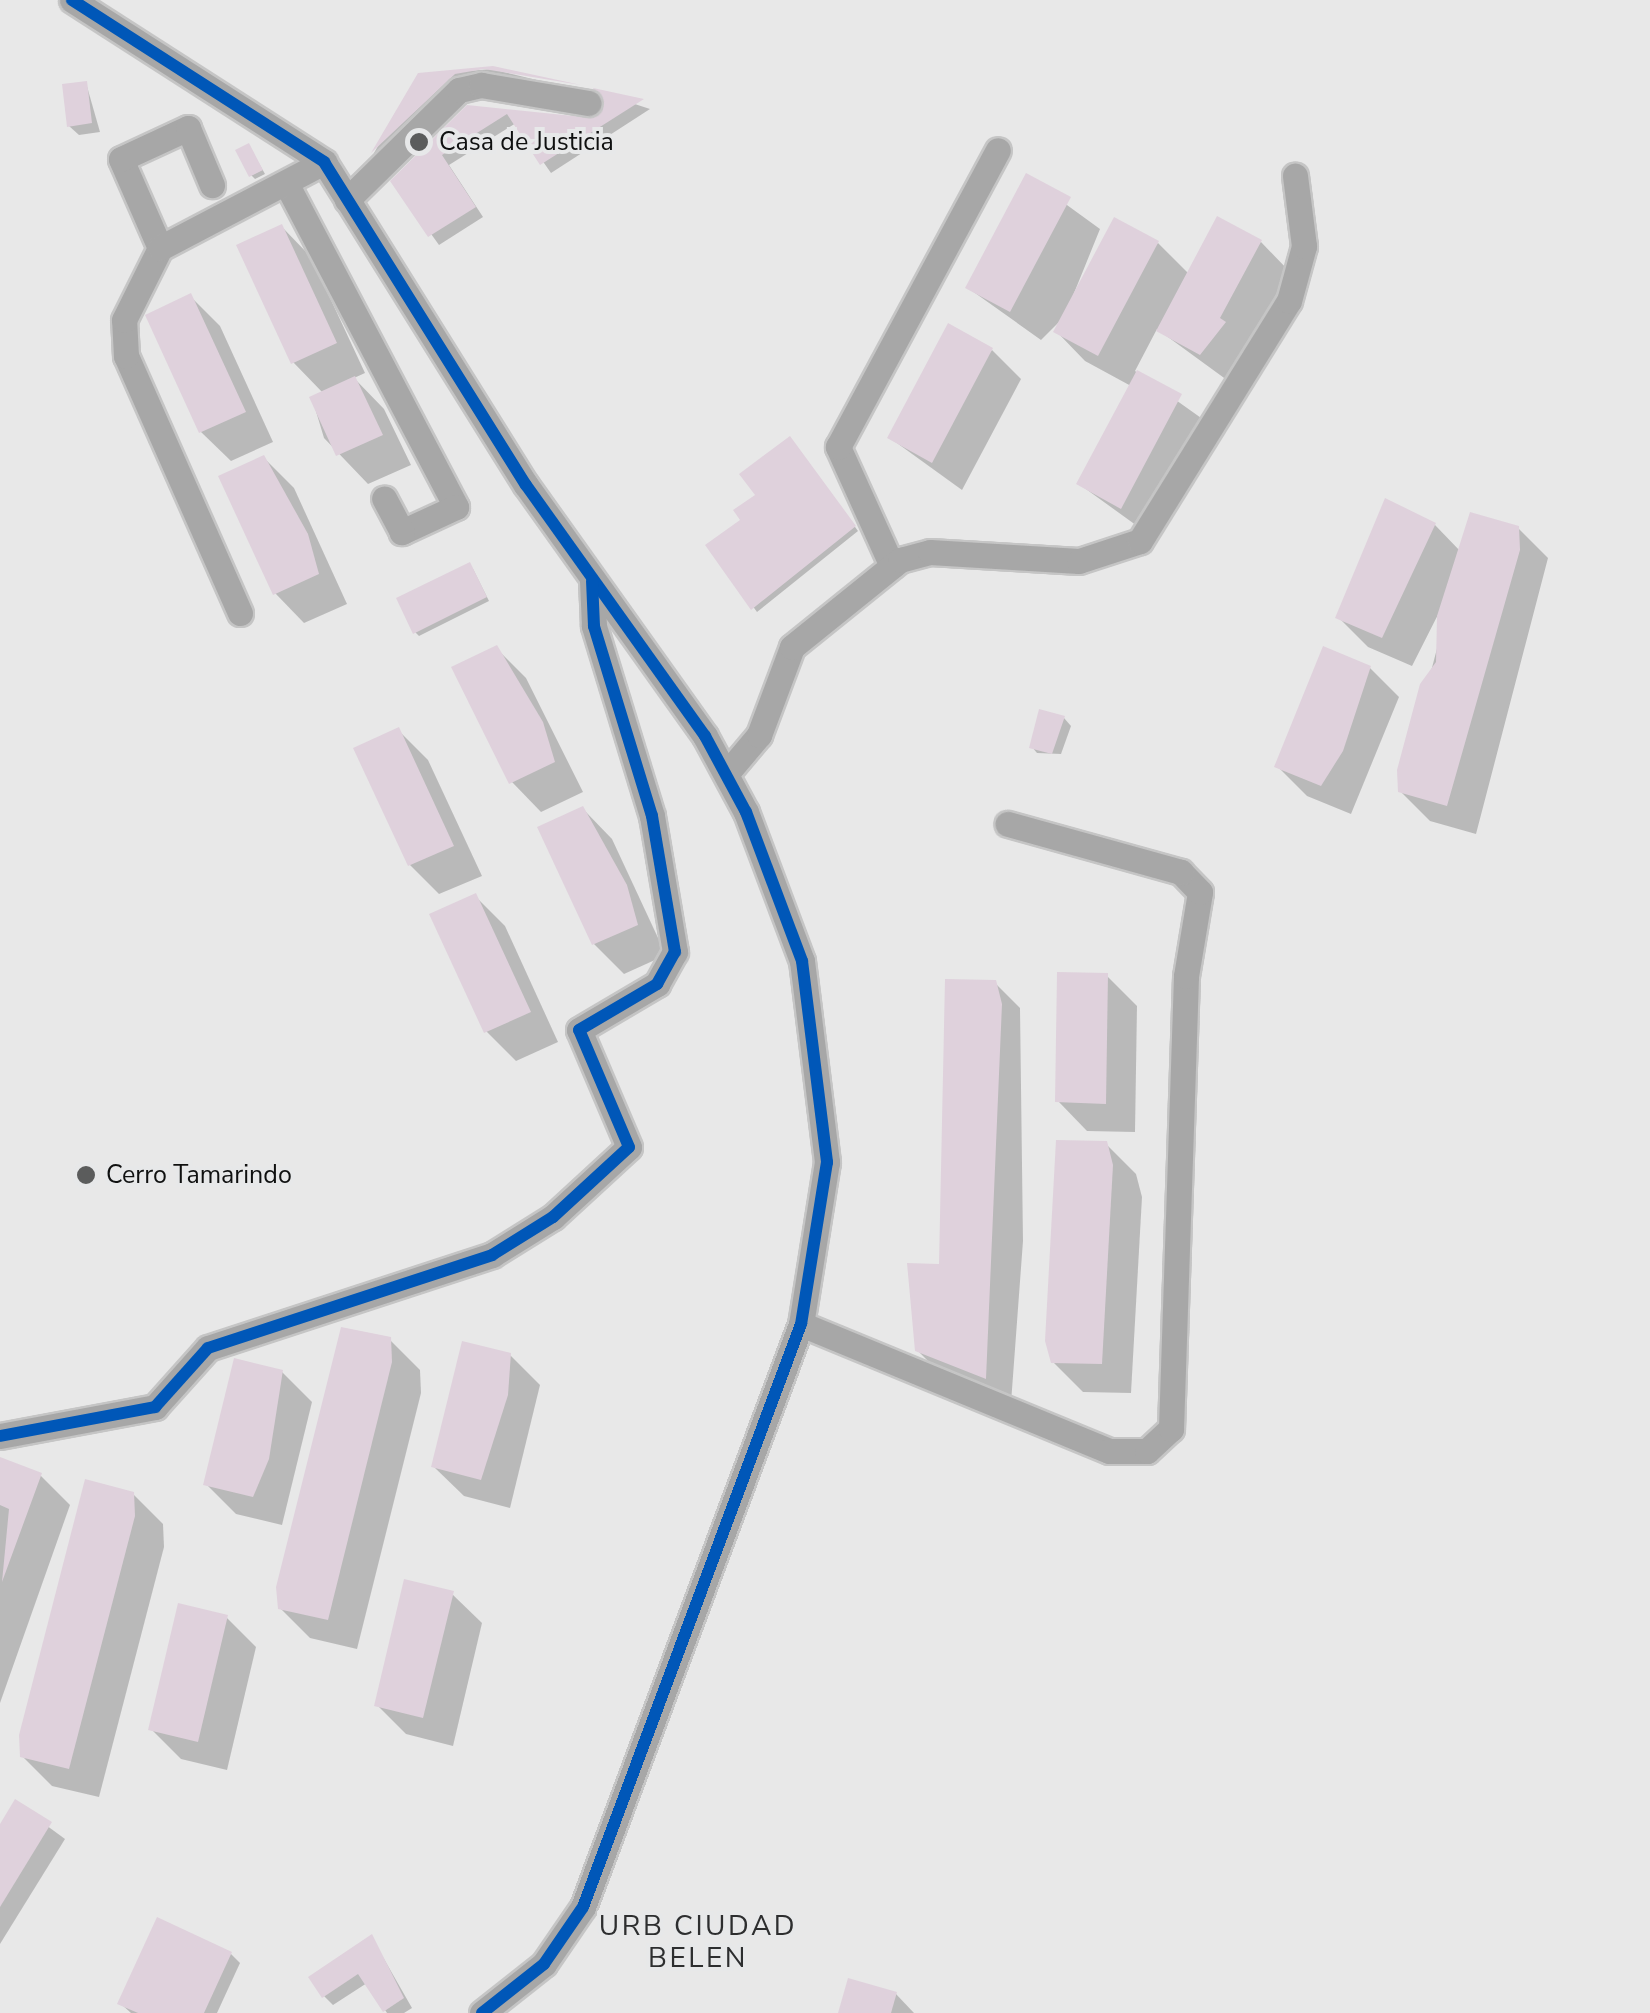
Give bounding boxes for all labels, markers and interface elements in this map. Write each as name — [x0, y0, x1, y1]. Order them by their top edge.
place label: Casa de Justicia — [439, 127, 614, 157]
marker: Casa de Justicia — [408, 131, 430, 153]
place label: Cerro Tamarindo — [106, 1160, 292, 1190]
marker: Cerro Tamarindo — [75, 1164, 97, 1186]
district label: URB CIUDAD BELEN — [599, 1909, 797, 1975]

